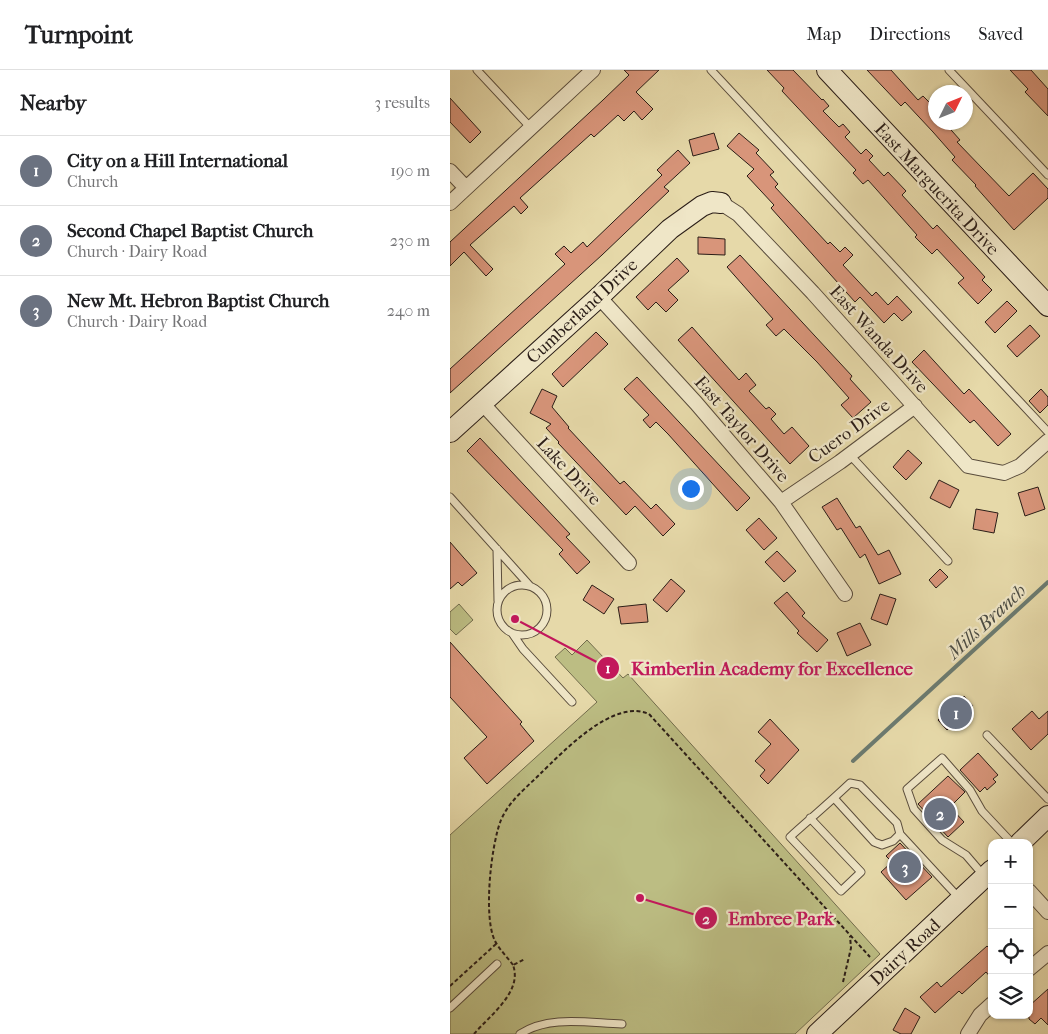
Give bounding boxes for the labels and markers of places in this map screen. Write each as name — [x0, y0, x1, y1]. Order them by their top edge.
callout: Kimberlin Academy for Excellence — [596, 651, 923, 685]
pin: 1 — [940, 694, 972, 732]
pin: 2 — [924, 795, 956, 833]
pin: 3 — [889, 848, 921, 886]
callout: Embree Park — [693, 901, 844, 935]

